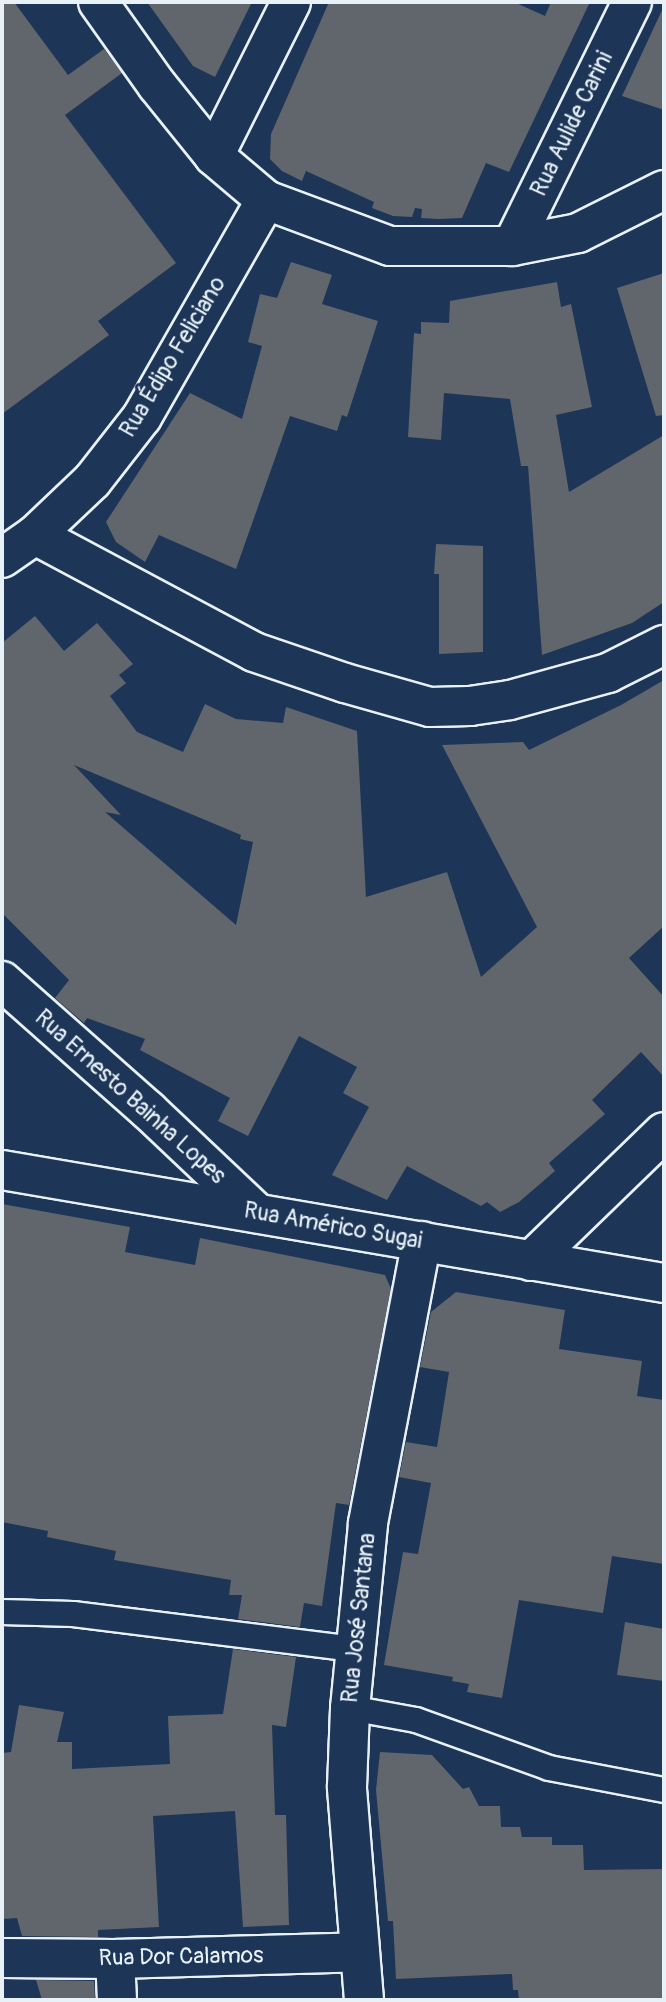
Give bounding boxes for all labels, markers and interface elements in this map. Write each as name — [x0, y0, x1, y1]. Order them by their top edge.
street label: Rua Aulide Carini — [525, 47, 619, 201]
street label: Rua Édipo Feliciano — [114, 272, 232, 442]
street label: Rua Ernesto Bainha Lopes — [29, 1004, 231, 1190]
street label: Rua Américo Sugai — [242, 1197, 424, 1255]
street label: Rua José Santana — [336, 1532, 382, 1704]
street label: Rua Dor Calamos — [98, 1942, 264, 1972]

